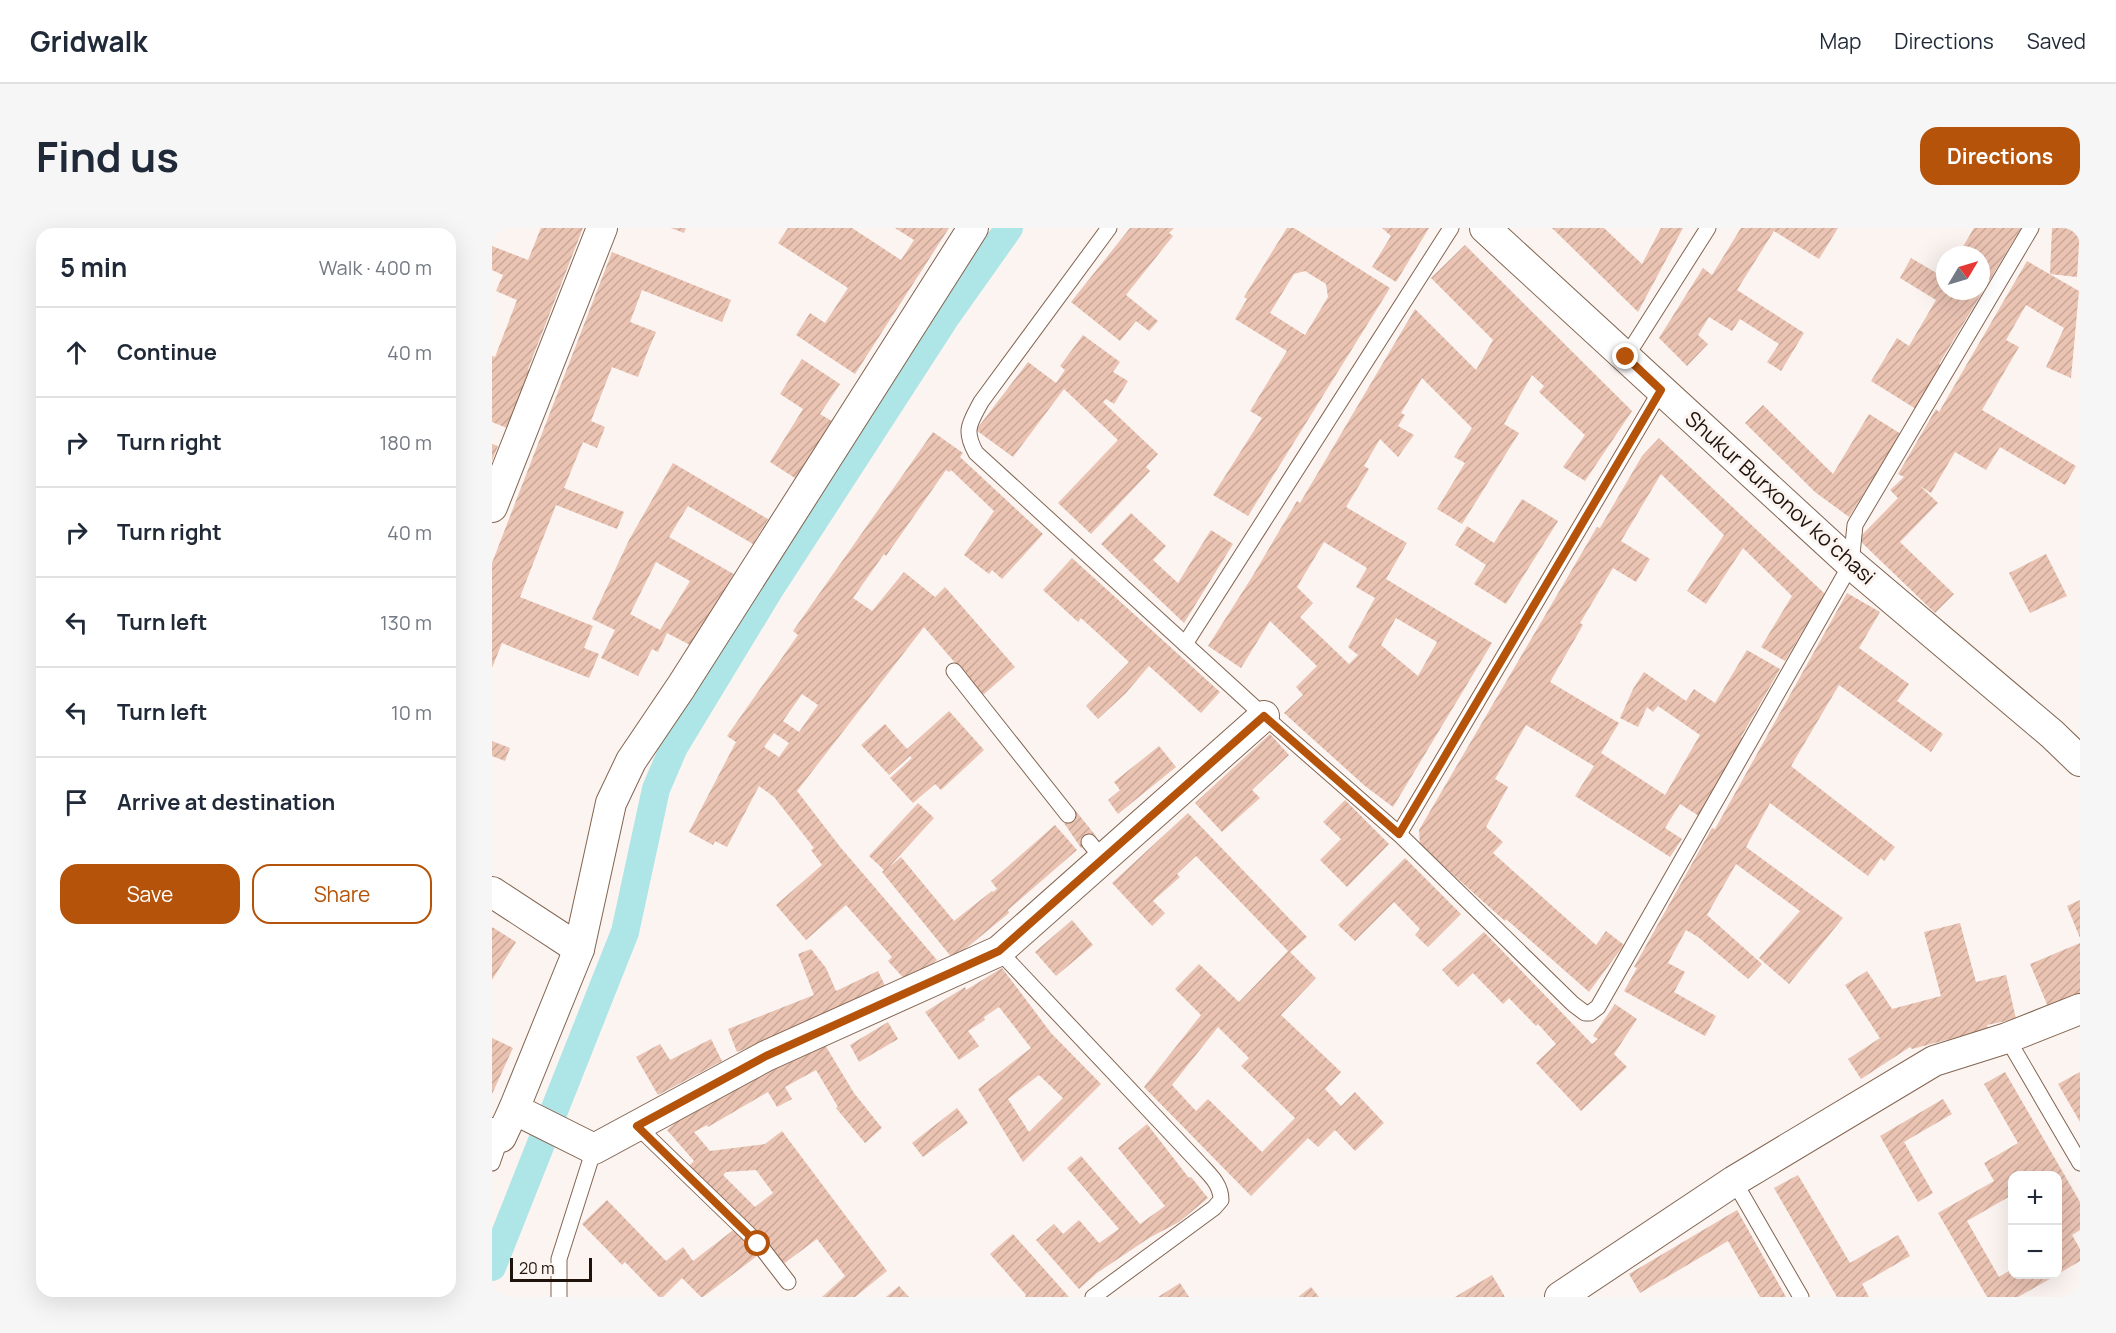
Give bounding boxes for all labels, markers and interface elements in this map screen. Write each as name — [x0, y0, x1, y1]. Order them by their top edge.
text: Gridwalk — [30, 22, 147, 60]
text: Map — [1820, 27, 1861, 55]
text: Directions — [1894, 27, 1994, 55]
text: Saved — [2027, 27, 2086, 55]
text: Find us — [36, 127, 179, 185]
button: Directions — [1920, 127, 2080, 185]
north arrow — [1936, 246, 1990, 300]
text: 5 min — [60, 249, 127, 285]
text: Walk · 400 m — [319, 254, 432, 281]
icon: ahead — [60, 336, 93, 369]
text: Continue — [117, 337, 217, 367]
text: 40 m — [387, 339, 432, 366]
route end — [1612, 343, 1638, 369]
street label: Shukur Burxonov koʻchasi — [1680, 404, 1882, 590]
icon: right — [60, 426, 93, 459]
text: Turn right — [117, 427, 222, 457]
text: 180 m — [379, 429, 432, 456]
icon: right — [60, 516, 93, 549]
text: Turn right — [117, 517, 222, 547]
text: 40 m — [387, 519, 432, 546]
icon: left — [60, 606, 93, 639]
text: Turn left — [117, 607, 207, 637]
text: 130 m — [380, 609, 432, 636]
icon: left — [60, 696, 93, 729]
text: Turn left — [117, 697, 207, 727]
text: 10 m — [391, 699, 432, 726]
icon: arrive — [60, 786, 93, 819]
text: Arrive at destination — [117, 787, 335, 817]
button: Save — [60, 864, 240, 924]
button: Share — [252, 864, 432, 924]
map controls — [2008, 1171, 2062, 1279]
button: + — [2008, 1171, 2062, 1225]
button: − — [2008, 1225, 2062, 1279]
route start — [744, 1230, 770, 1256]
scale bar — [510, 1255, 592, 1282]
text: 20 m — [519, 1257, 555, 1279]

